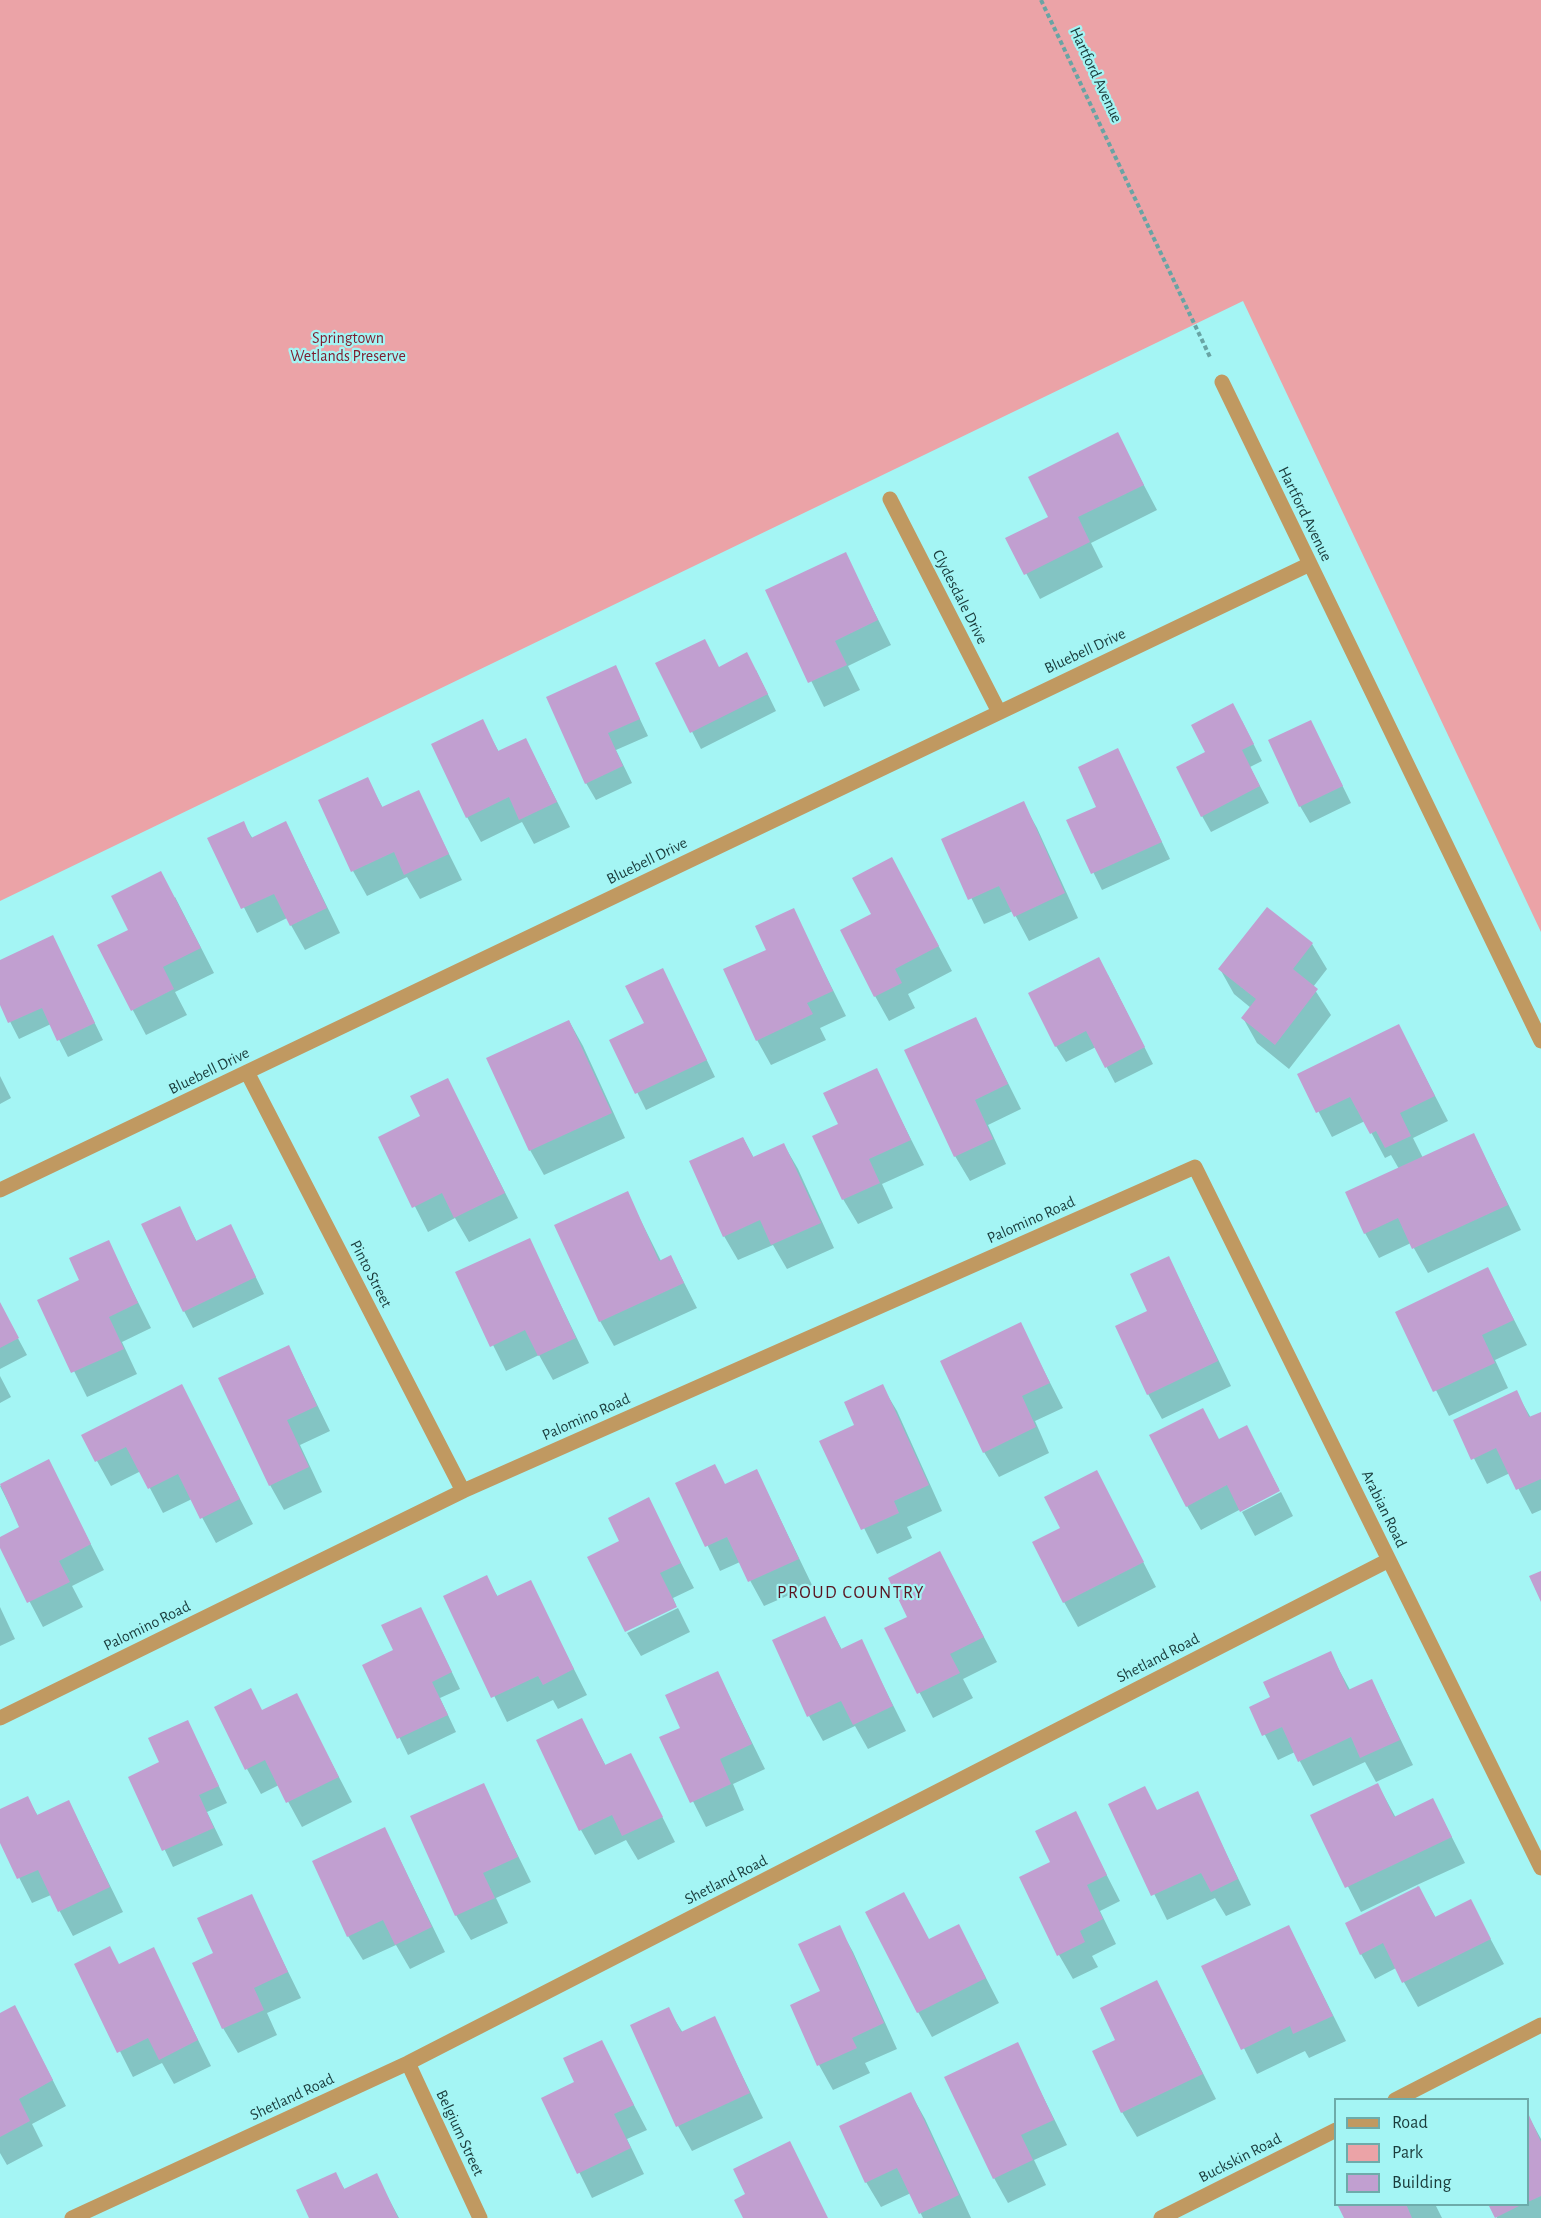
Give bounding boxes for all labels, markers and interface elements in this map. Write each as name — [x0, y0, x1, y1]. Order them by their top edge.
street label: Hartford Avenue — [1066, 24, 1126, 126]
park label: Springtown Wetlands Preserve — [290, 328, 406, 366]
street label: Hartford Avenue — [1274, 463, 1336, 565]
street label: Clydesdale Drive — [928, 547, 992, 647]
street label: Bluebell Drive — [1041, 624, 1129, 678]
street label: Bluebell Drive — [603, 833, 691, 889]
street label: Bluebell Drive — [165, 1043, 253, 1099]
street label: Palomino Road — [984, 1192, 1078, 1248]
street label: Pinto Street — [346, 1237, 396, 1311]
street label: Palomino Road — [539, 1389, 633, 1445]
street label: Arabian Road — [1357, 1467, 1411, 1551]
district label: PROUD COUNTRY — [777, 1582, 925, 1604]
street label: Palomino Road — [100, 1597, 194, 1655]
street label: Shetland Road — [1113, 1629, 1203, 1687]
street label: Shetland Road — [681, 1851, 771, 1909]
street label: Shetland Road — [247, 2069, 337, 2125]
street label: Belgium Street — [432, 2087, 488, 2179]
legend — [1334, 2098, 1529, 2206]
text: Road — [1392, 2114, 1428, 2132]
street label: Buckskin Road — [1196, 2129, 1284, 2187]
text: Park — [1392, 2144, 1423, 2162]
text: Building — [1392, 2174, 1451, 2192]

